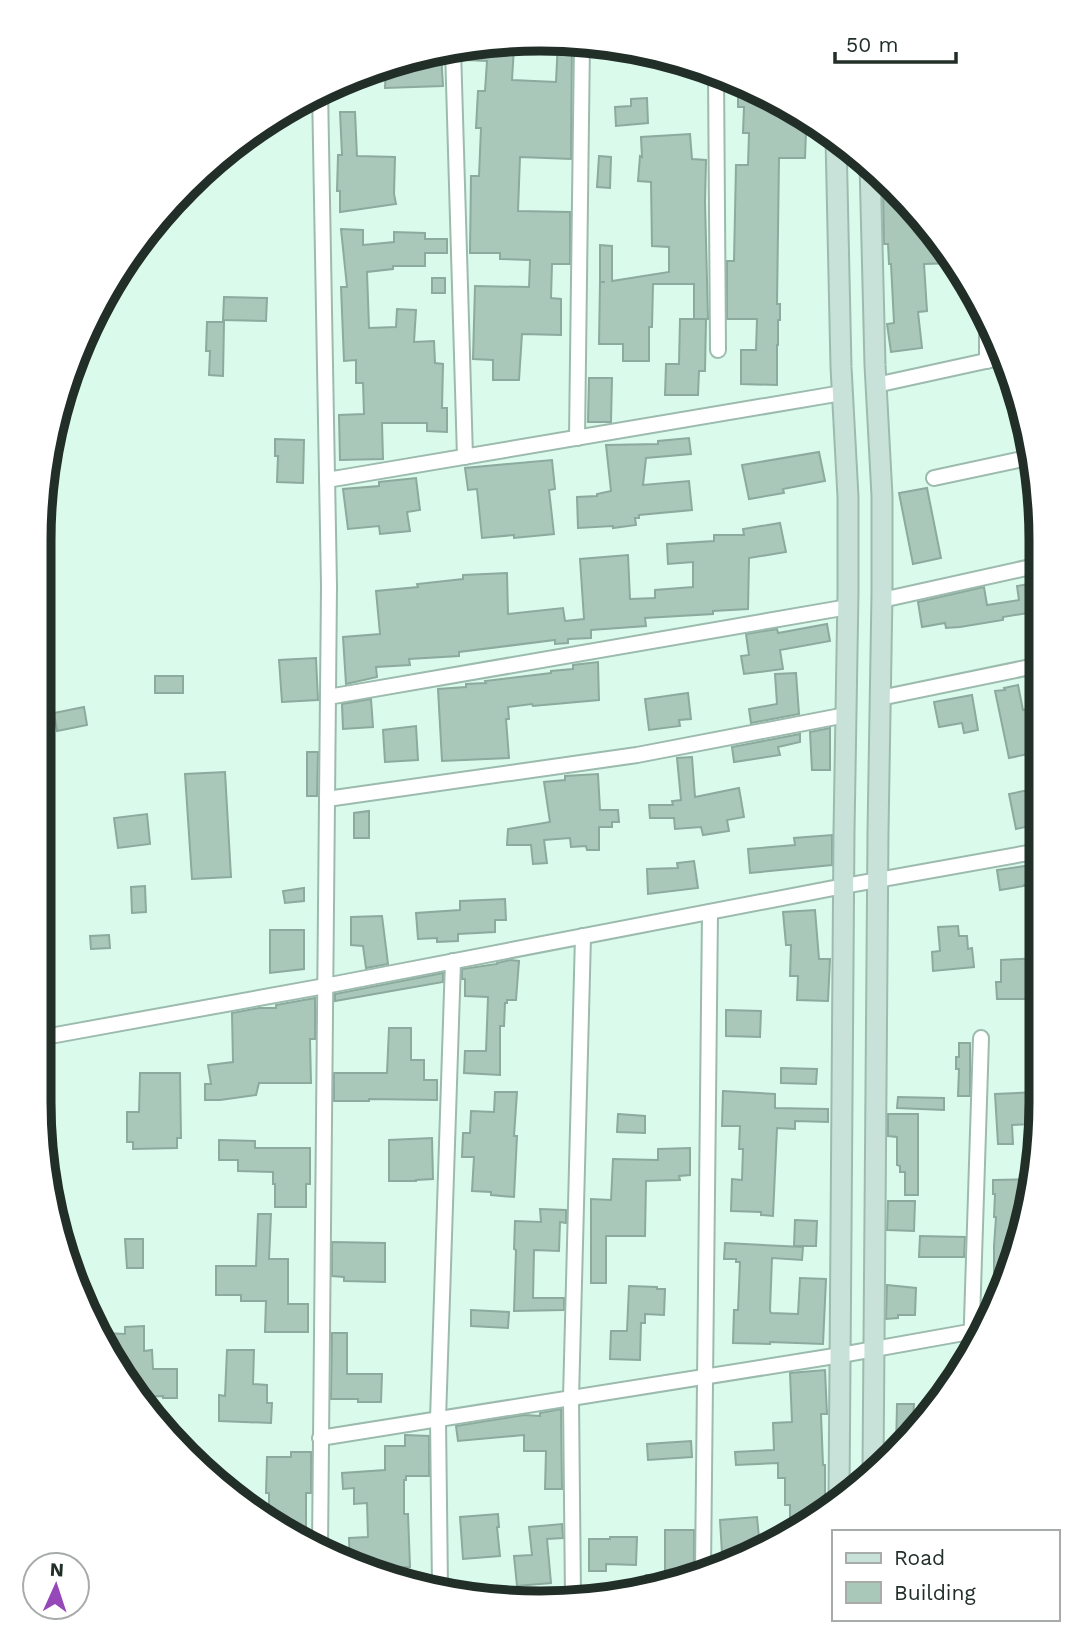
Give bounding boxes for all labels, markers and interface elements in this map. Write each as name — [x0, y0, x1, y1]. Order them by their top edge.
scale bar — [835, 21, 956, 65]
text: 50 m — [846, 32, 898, 57]
legend — [832, 1530, 1059, 1621]
text: Road — [894, 1545, 945, 1570]
north arrow — [21, 1551, 91, 1621]
text: N — [49, 1558, 65, 1581]
text: Building — [894, 1580, 976, 1605]

